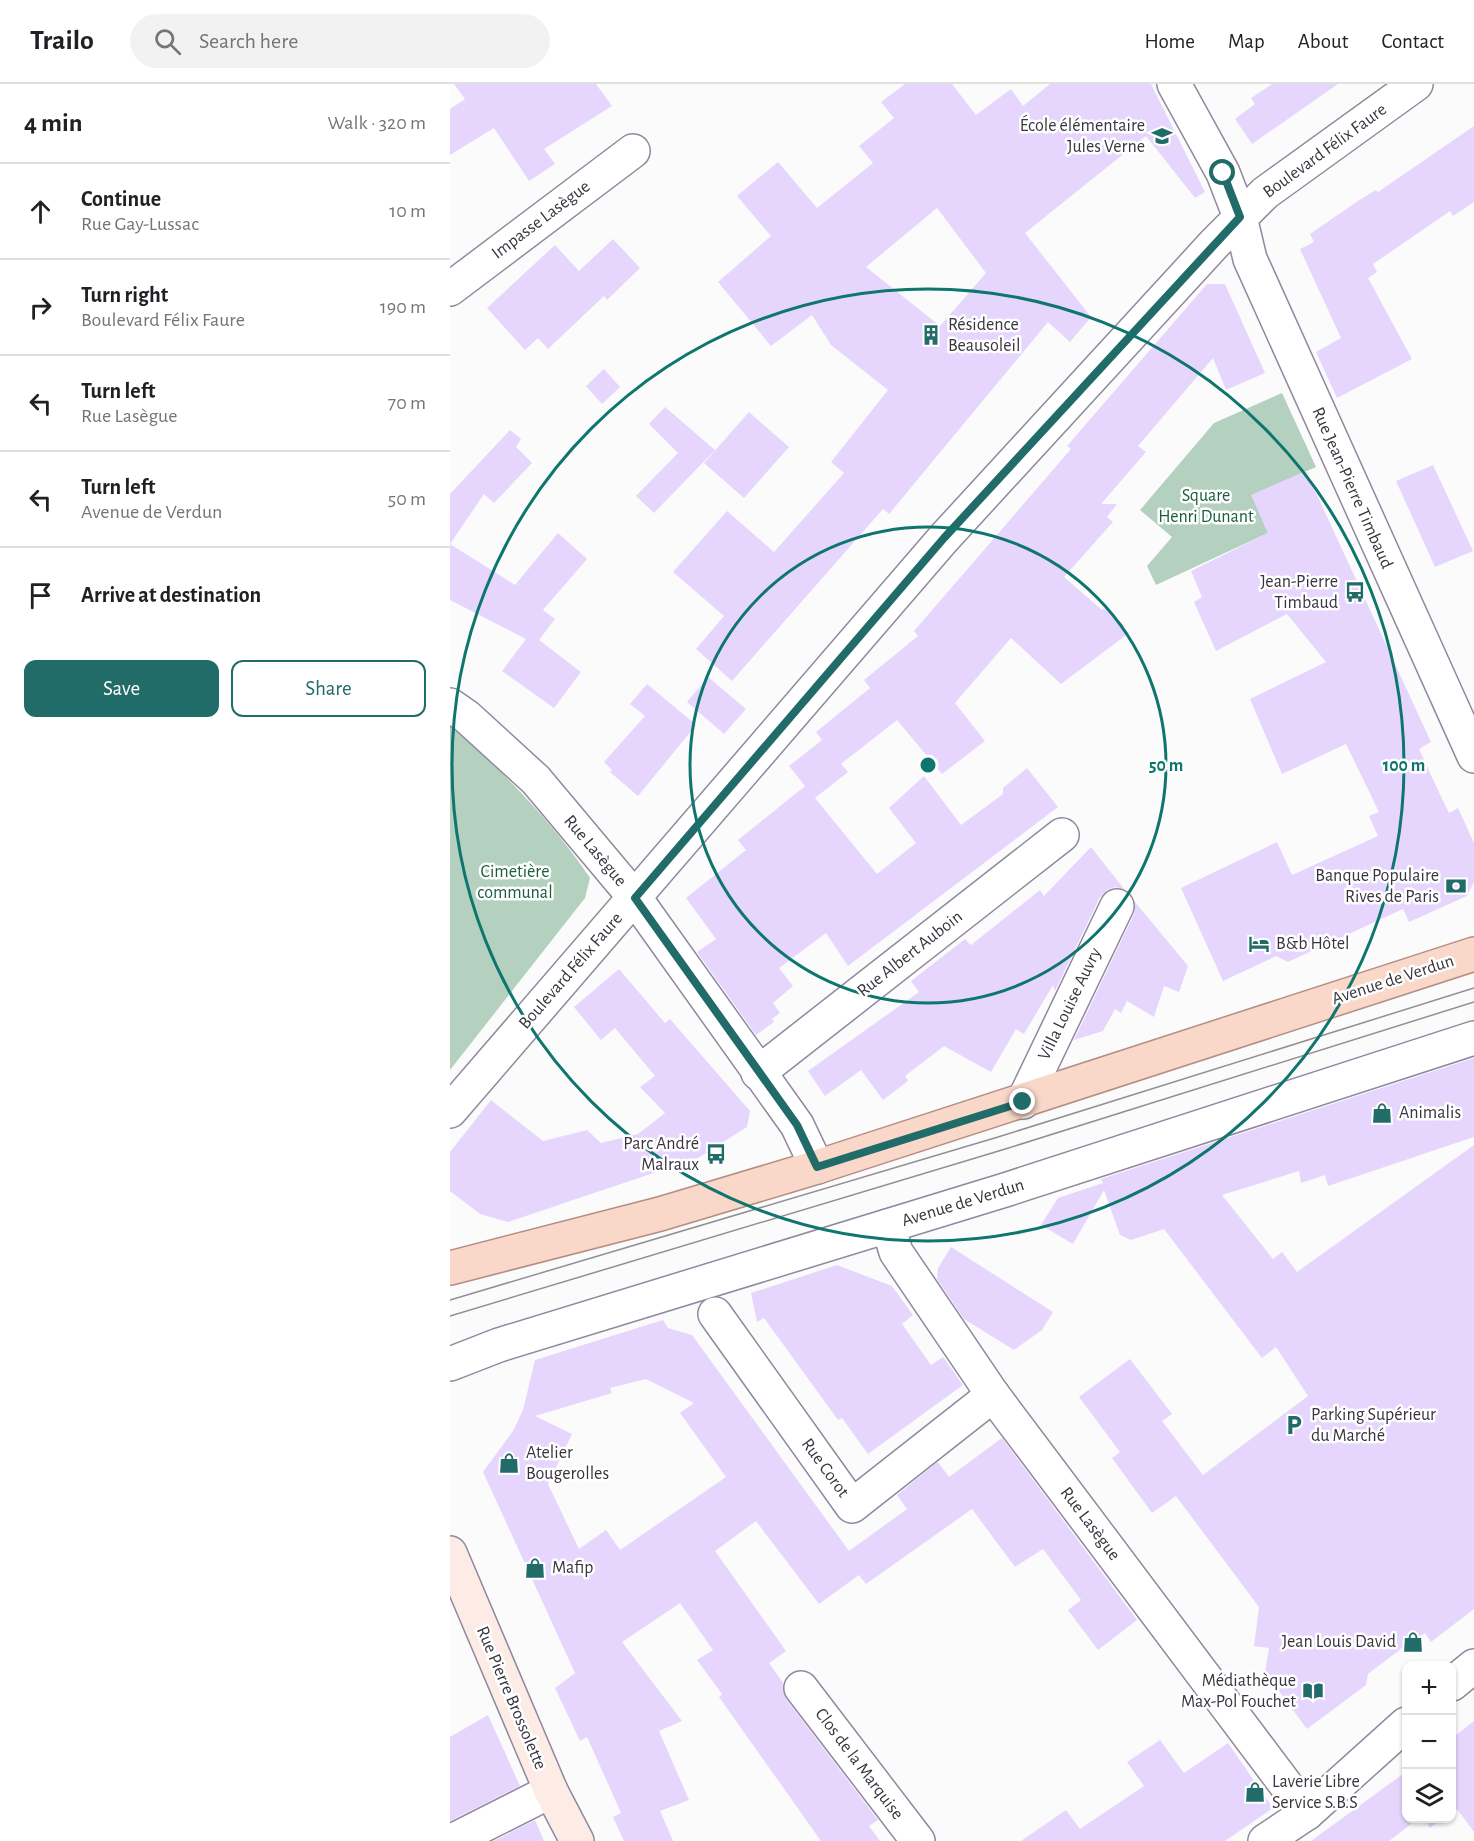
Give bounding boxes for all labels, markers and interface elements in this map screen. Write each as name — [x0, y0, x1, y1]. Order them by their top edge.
search box — [130, 14, 550, 68]
icon: search — [151, 25, 184, 58]
text: Trailo — [30, 27, 94, 55]
text: Search here — [199, 30, 298, 52]
text: Home — [1144, 31, 1195, 52]
text: Map — [1228, 31, 1265, 52]
text: About — [1298, 31, 1348, 52]
text: Contact — [1381, 31, 1444, 52]
street label: Boulevard Félix Faure — [1260, 100, 1390, 202]
text: 4 min — [24, 110, 83, 136]
text: Walk · 320 m — [328, 113, 426, 133]
place label: École élémentaire Jules Verne — [1020, 114, 1145, 156]
school or university icon: École élémentaire Jules Verne — [1150, 124, 1174, 148]
route start — [1209, 159, 1235, 185]
street label: Impasse Lasègue — [488, 177, 594, 263]
text: Continue — [81, 188, 161, 210]
icon: ahead — [24, 195, 57, 228]
text: 10 m — [389, 201, 426, 221]
text: Rue Gay-Lussac — [81, 214, 199, 234]
text: Turn right — [81, 284, 168, 306]
icon: right — [24, 291, 57, 324]
text: 190 m — [380, 297, 426, 317]
text: Boulevard Félix Faure — [81, 310, 245, 330]
place label: Résidence Beausoleil — [948, 316, 1020, 355]
building icon: Résidence Beausoleil — [919, 323, 943, 347]
text: Turn left — [81, 380, 155, 402]
icon: left — [24, 387, 57, 420]
text: 70 m — [388, 393, 426, 413]
street label: Rue Jean-Pierre Timbaud — [1308, 405, 1396, 571]
text: Rue Lasègue — [81, 406, 178, 426]
text: Turn left — [81, 476, 155, 498]
icon: left — [24, 483, 57, 516]
park label: Square Henri Dunant — [1158, 487, 1254, 526]
text: 50 m — [388, 489, 426, 509]
text: Avenue de Verdun — [81, 502, 222, 522]
place label: Jean-Pierre Timbaud — [1260, 573, 1338, 612]
icon: arrive — [24, 579, 57, 612]
bus stop icon: Jean-Pierre Timbaud — [1343, 580, 1367, 604]
text: Arrive at destination — [81, 584, 261, 606]
button: Save — [24, 660, 219, 717]
button: Share — [231, 660, 426, 717]
centre of rings — [918, 755, 938, 775]
text: 50 m — [1149, 757, 1183, 775]
text: 100 m — [1383, 757, 1425, 775]
street label: Rue Lasègue — [560, 812, 630, 890]
park label: Cimetière communal — [477, 863, 553, 902]
place label: Banque Populaire Rives de Paris — [1315, 867, 1439, 906]
bank icon: Banque Populaire Rives de Paris — [1444, 874, 1468, 898]
street label: Rue Albert Auboin — [854, 908, 966, 1000]
street label: Boulevard Félix Faure — [516, 909, 626, 1033]
hotel icon: B&b Hôtel — [1247, 932, 1271, 956]
place label: B&b Hôtel — [1276, 935, 1349, 953]
street label: Villa Louise Auvry — [1035, 945, 1105, 1063]
street label: Avenue de Verdun — [1330, 952, 1456, 1008]
route end — [1009, 1088, 1035, 1114]
shop icon: Animalis — [1370, 1101, 1394, 1125]
place label: Animalis — [1399, 1104, 1461, 1122]
place label: Parc André Malraux — [623, 1135, 699, 1174]
bus stop icon: Parc André Malraux — [704, 1142, 728, 1166]
street label: Avenue de Verdun — [900, 1176, 1026, 1230]
place label: Parking Supérieur du Marché — [1311, 1406, 1436, 1445]
parking icon: Parking Supérieur du Marché — [1282, 1413, 1306, 1437]
street label: Rue Corot — [798, 1435, 852, 1501]
place label: Atelier Bougerolles — [526, 1444, 609, 1483]
shop icon: Atelier Bougerolles — [497, 1451, 521, 1475]
street label: Rue Lasègue — [1057, 1484, 1123, 1564]
shop icon: Mafip — [523, 1556, 547, 1580]
place label: Mafip — [552, 1559, 593, 1577]
street label: Rue Pierre Brossolette — [473, 1624, 549, 1772]
shop icon: Jean Louis David — [1401, 1630, 1425, 1654]
place label: Jean Louis David — [1282, 1633, 1396, 1651]
map controls — [1402, 1661, 1456, 1823]
button: + — [1402, 1661, 1456, 1715]
place label: Médiathèque Max-Pol Fouchet — [1181, 1672, 1296, 1711]
library icon: Médiathèque Max-Pol Fouchet — [1301, 1679, 1325, 1703]
street label: Clos de la Marquise — [811, 1705, 907, 1823]
button: − — [1402, 1715, 1456, 1769]
button: layers — [1402, 1769, 1456, 1823]
place label: Laverie Libre Service S.B.S — [1272, 1773, 1360, 1812]
shop icon: Laverie Libre Service S.B.S — [1243, 1780, 1267, 1804]

